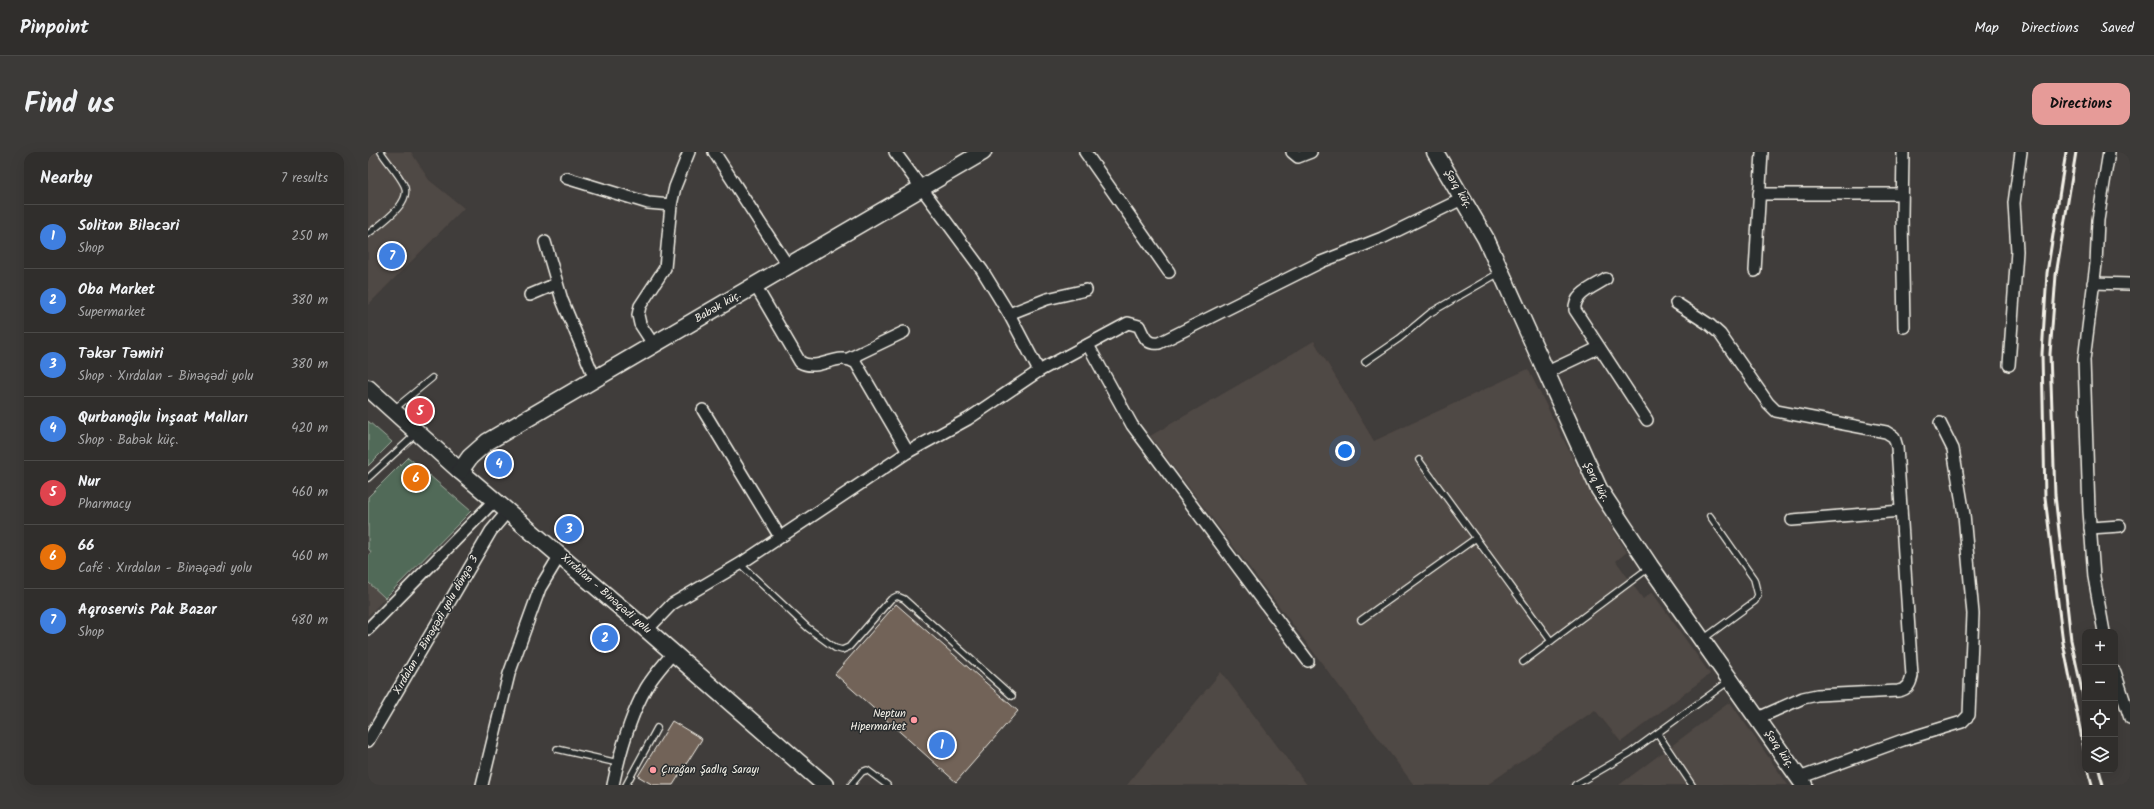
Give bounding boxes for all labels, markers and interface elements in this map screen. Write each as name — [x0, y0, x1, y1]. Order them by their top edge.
text: Pinpoint — [20, 13, 89, 43]
text: Map — [1974, 17, 1999, 39]
text: Directions — [2021, 17, 2079, 39]
text: Saved — [2101, 17, 2134, 39]
text: Find us — [24, 82, 115, 127]
button: Directions — [2032, 83, 2130, 125]
text: Nearby — [40, 165, 92, 192]
street label: Şərq küç. — [1439, 166, 1477, 212]
text: 7 results — [281, 168, 328, 189]
text: Soliton Biləcəri — [78, 214, 179, 238]
text: 1 — [51, 226, 55, 247]
text: 250 m — [291, 226, 328, 247]
text: Shop — [78, 238, 104, 259]
pin: 7 — [379, 241, 405, 271]
text: Oba Market — [78, 278, 155, 302]
street label: Babək küç. — [691, 286, 745, 328]
text: 2 — [49, 290, 57, 311]
text: 380 m — [291, 290, 328, 311]
text: Supermarket — [78, 302, 145, 323]
text: Təkər Təmiri — [78, 342, 163, 366]
text: 3 — [49, 354, 57, 375]
text: 380 m — [291, 354, 328, 375]
text: Shop · Xırdalan - Binəqədi yolu — [78, 366, 254, 387]
pin: 5 — [407, 396, 433, 426]
text: Qurbanoğlu İnşaat Malları — [78, 406, 248, 430]
text: 4 — [49, 418, 57, 439]
text: 420 m — [291, 418, 328, 439]
text: Shop · Babək küç. — [78, 430, 178, 451]
your location — [1335, 441, 1355, 461]
pin: 4 — [486, 449, 512, 479]
street label: Şərq küç. — [1578, 459, 1614, 505]
pin: 6 — [403, 463, 429, 493]
text: Nur — [78, 470, 100, 494]
text: 5 — [50, 482, 56, 503]
text: 460 m — [292, 482, 328, 503]
text: Pharmacy — [78, 494, 131, 515]
pin: 3 — [556, 514, 582, 544]
text: 66 — [78, 534, 94, 558]
text: 6 — [49, 546, 57, 567]
text: 460 m — [292, 546, 328, 567]
street label: Xırdalan - Binəqədi yolu — [557, 549, 656, 639]
street label: Xırdalan - Binəqədi yolu döngə 3 — [389, 552, 483, 698]
text: Café · Xırdalan - Binəqədi yolu — [78, 558, 252, 579]
text: Aqroservis Pak Bazar — [78, 598, 217, 622]
text: 7 — [50, 610, 56, 631]
text: 480 m — [291, 610, 328, 631]
text: Shop — [78, 622, 104, 643]
pin: 2 — [592, 623, 618, 653]
map controls — [2082, 629, 2118, 773]
button: + — [2082, 629, 2118, 665]
button: − — [2082, 665, 2118, 701]
button: locate — [2082, 701, 2118, 737]
place label: Neptun Hipermarket — [850, 705, 907, 736]
marker: Neptun Hipermarket — [909, 715, 919, 725]
street label: Şərq küç. — [1759, 726, 1799, 772]
pin: 1 — [929, 730, 955, 760]
button: layers — [2082, 737, 2118, 773]
place label: Çırağan Şadlıq Sarayı — [661, 761, 760, 779]
marker: Çırağan Şadlıq Sarayı — [648, 765, 658, 775]

